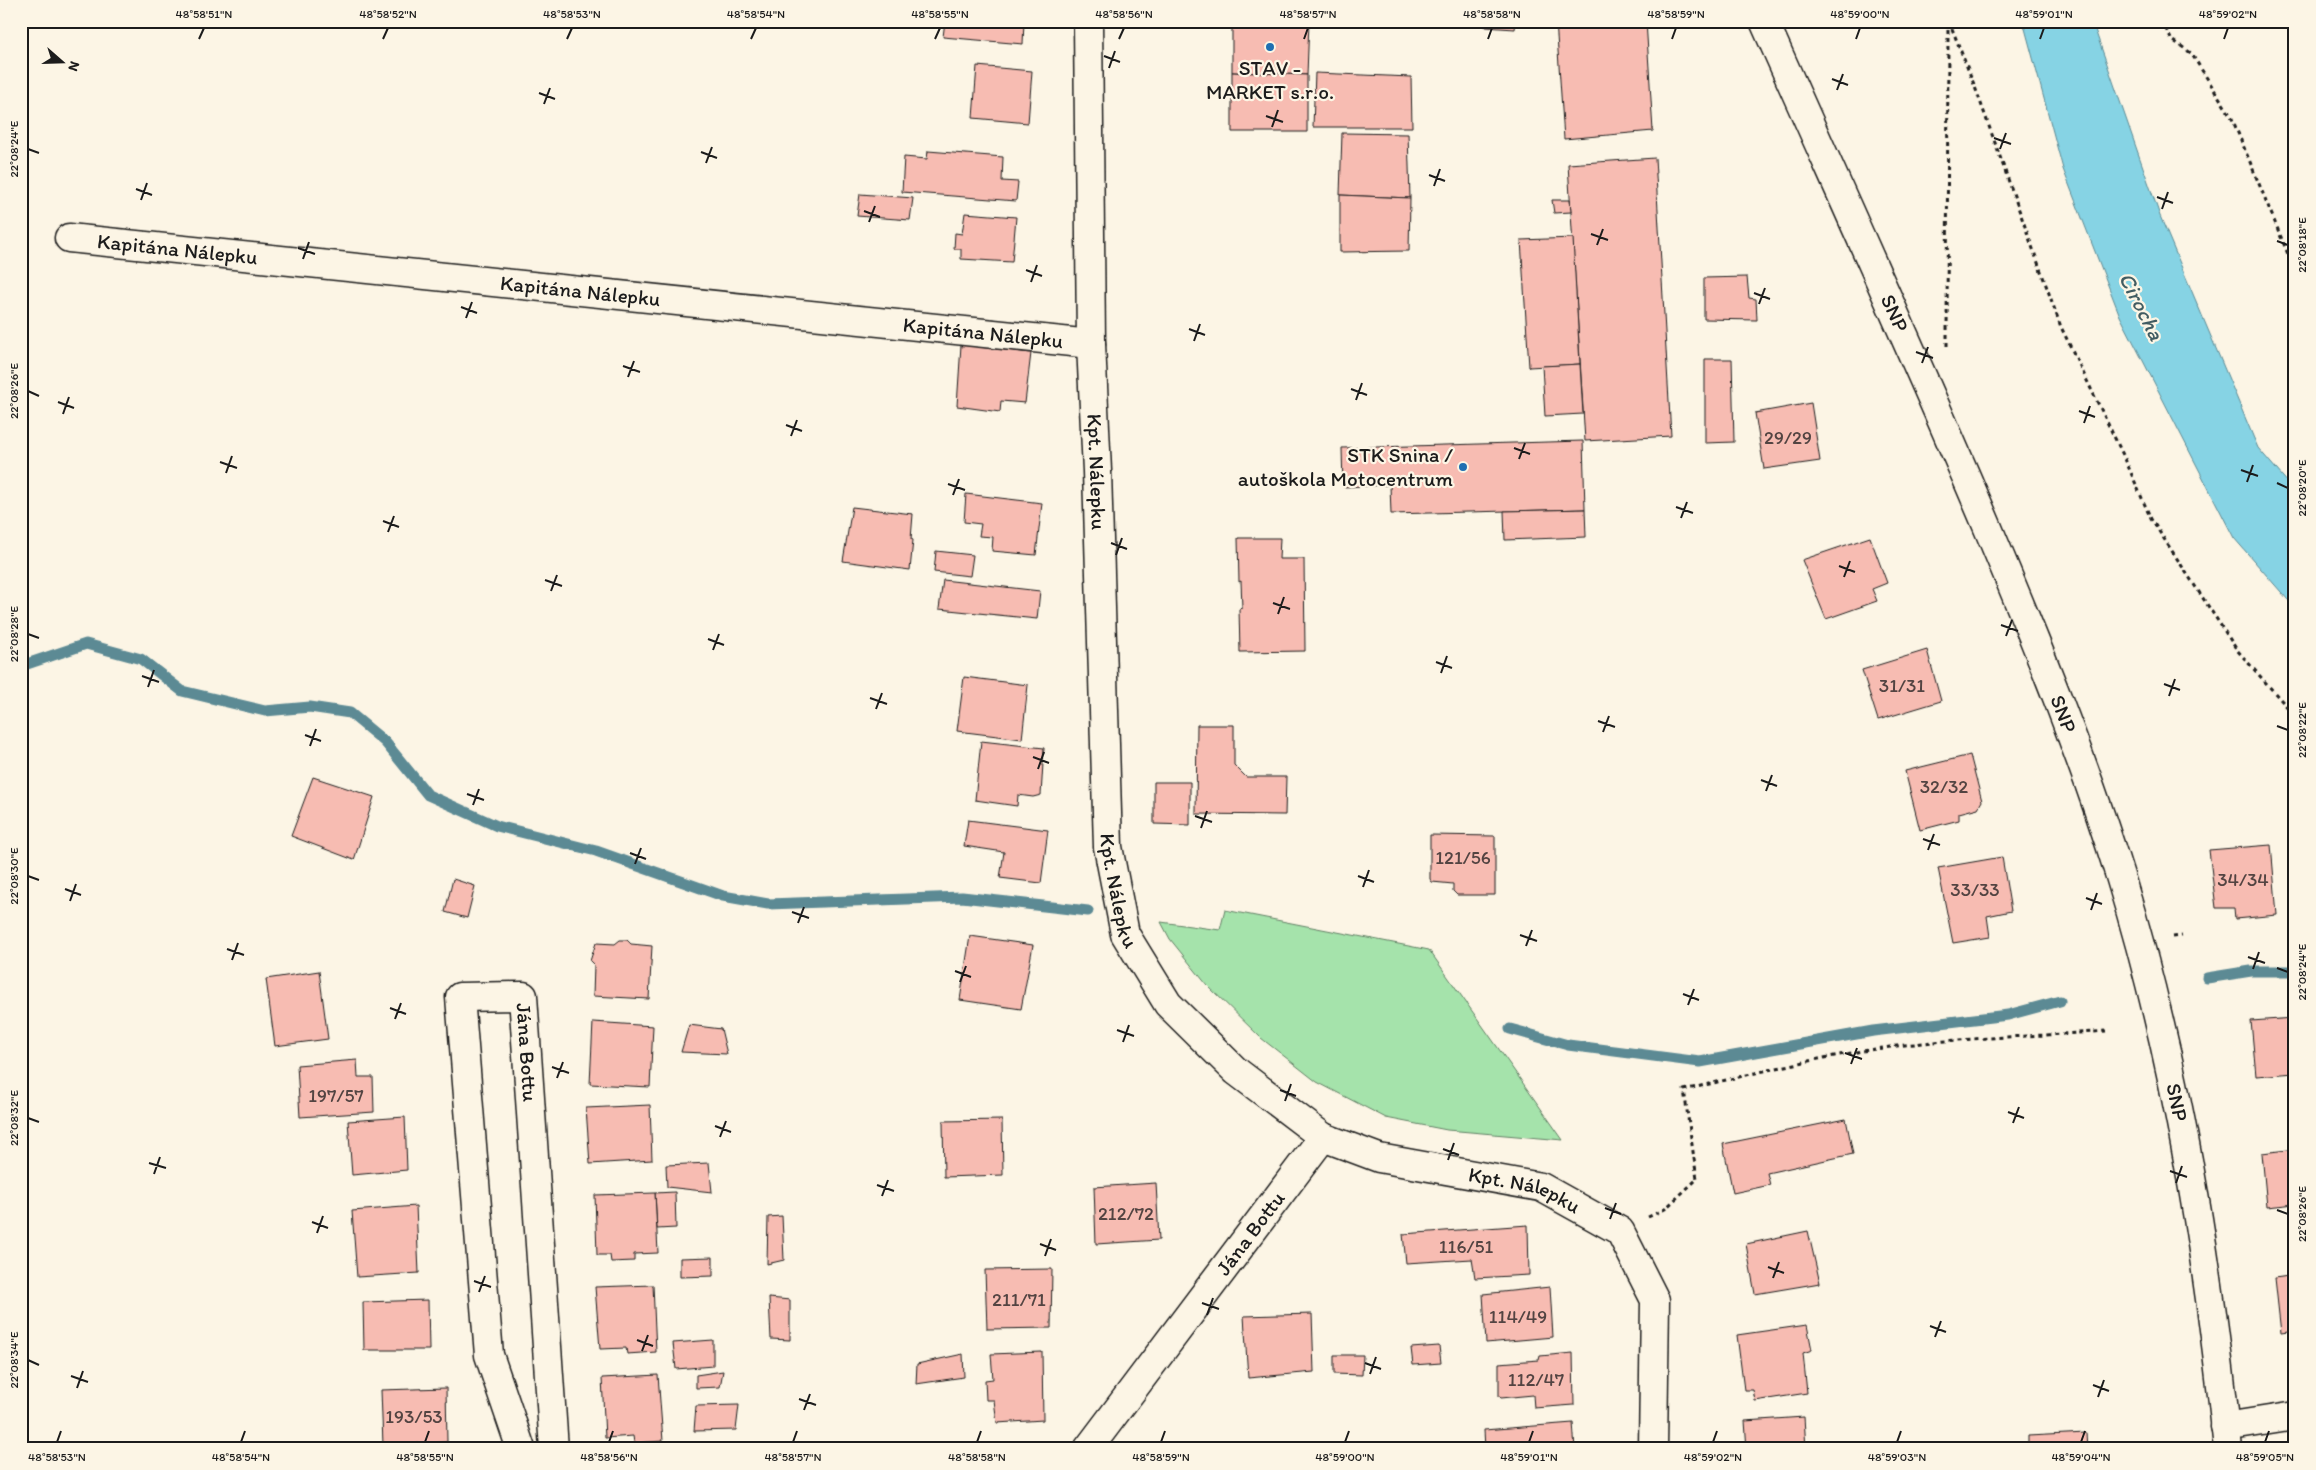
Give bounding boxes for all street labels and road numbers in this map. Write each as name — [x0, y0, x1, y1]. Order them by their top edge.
street label: Kapitána Nálepku — [96, 228, 259, 269]
street label: Kapitána Nálepku — [499, 270, 662, 311]
street label: SNP — [1876, 290, 1914, 336]
street label: Kapitána Nálepku — [902, 312, 1065, 353]
street label: Kpt. Nálepku — [1082, 413, 1112, 530]
street label: SNP — [2045, 691, 2082, 736]
street label: Kpt. Nálepku — [1096, 833, 1144, 952]
street label: Jána Bottu — [512, 1002, 543, 1103]
street label: SNP — [2161, 1081, 2193, 1123]
street label: Kpt. Nálepku — [1467, 1161, 1585, 1218]
street label: Jána Bottu — [1210, 1186, 1290, 1280]

